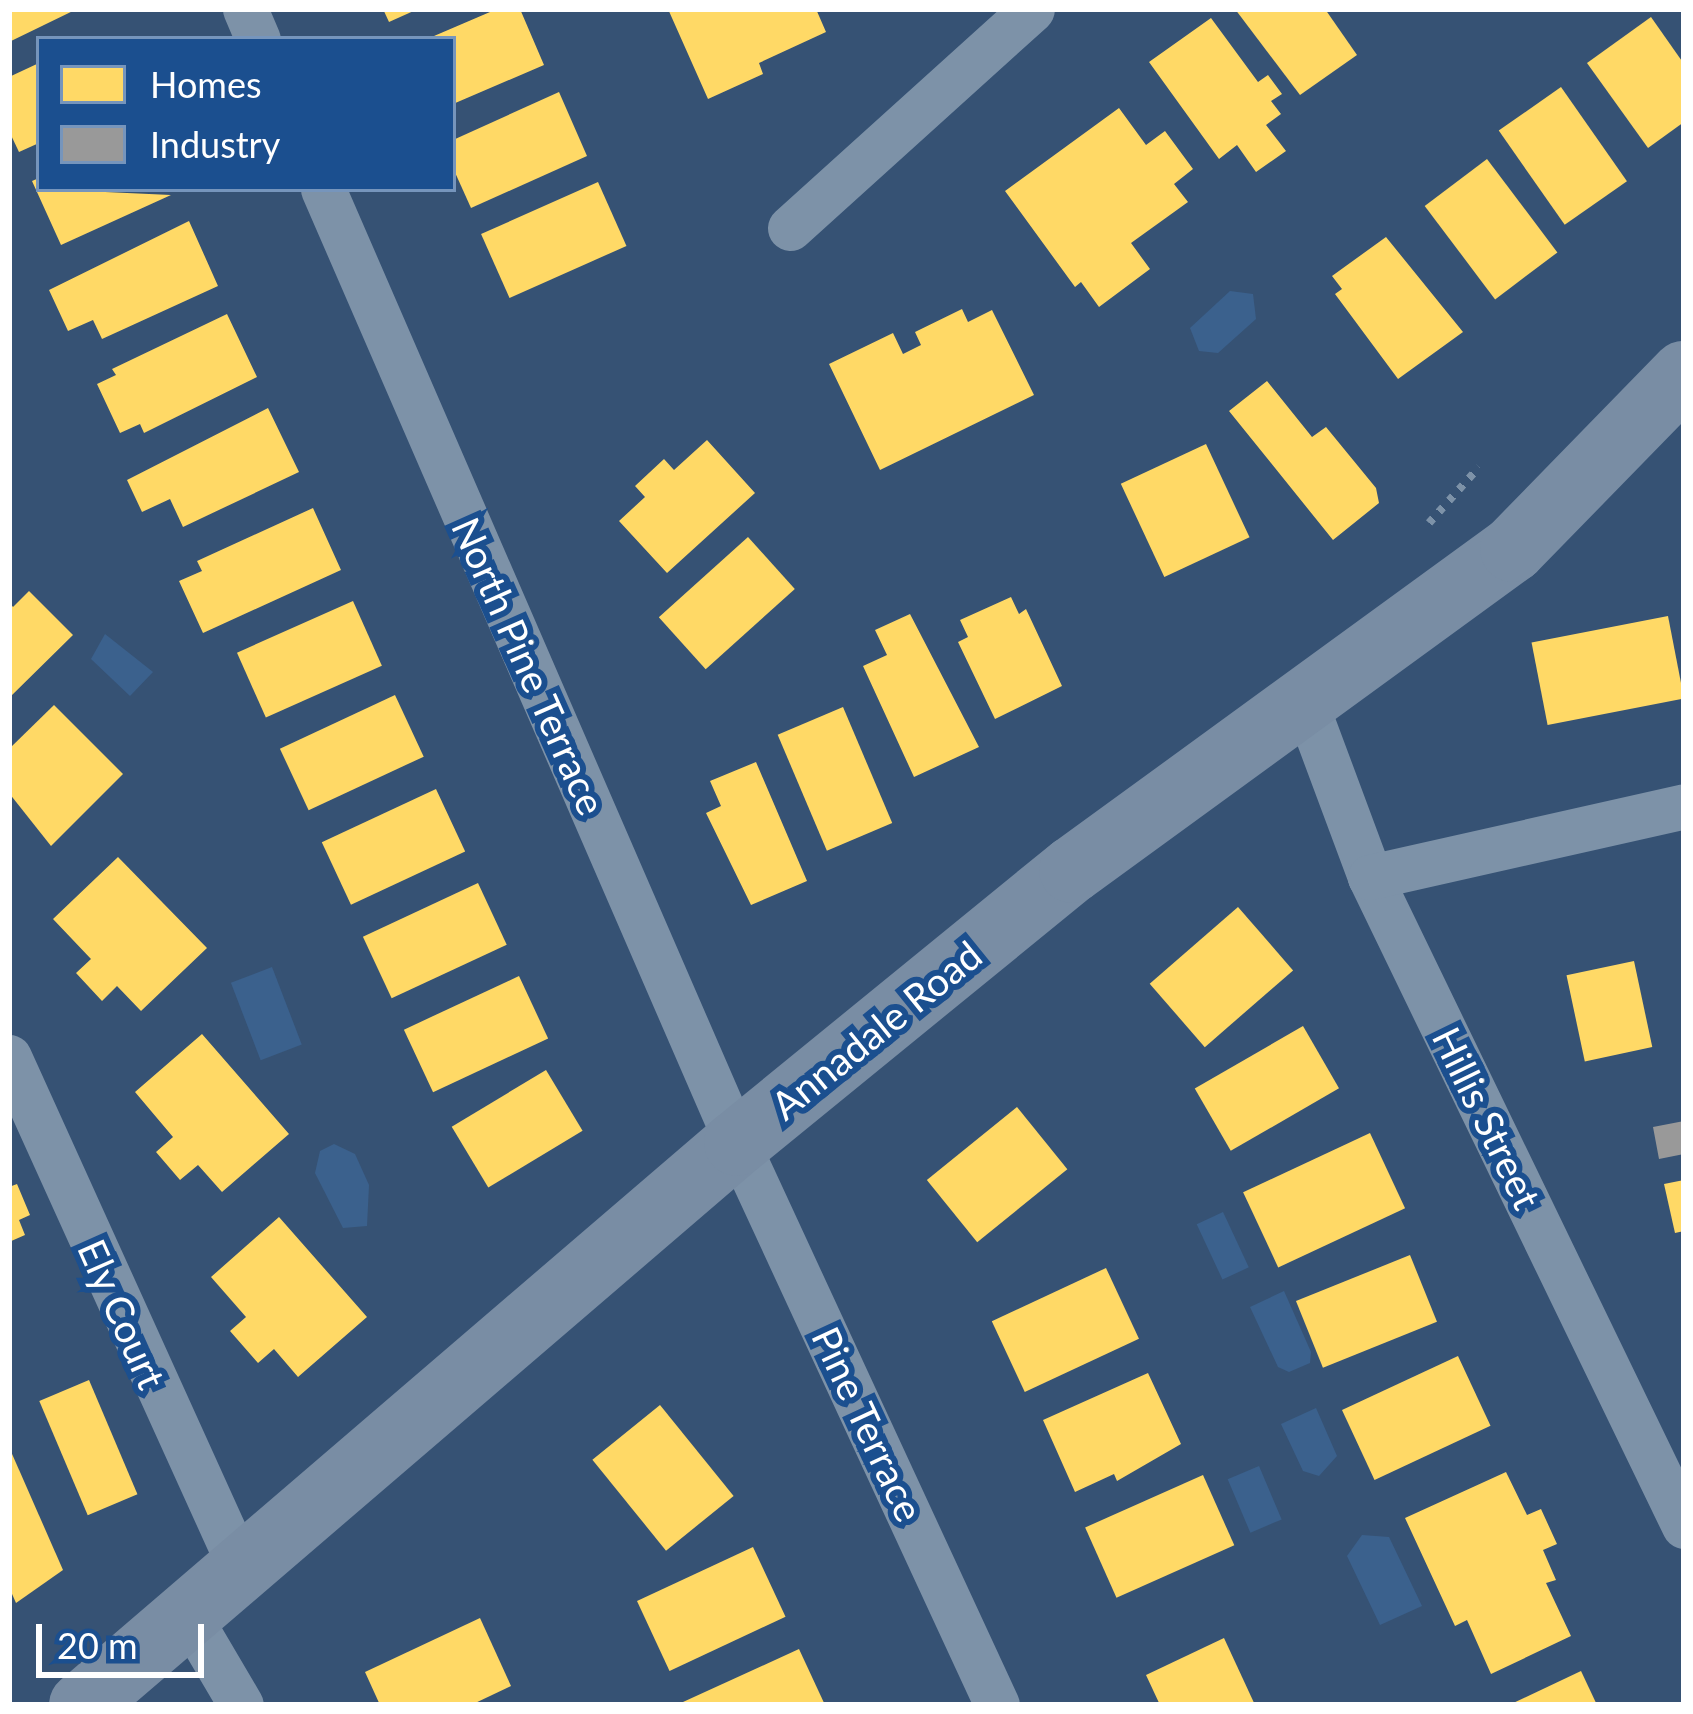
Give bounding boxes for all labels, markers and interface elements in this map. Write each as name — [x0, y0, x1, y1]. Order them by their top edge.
legend — [36, 36, 456, 192]
text: Homes — [150, 62, 262, 106]
text: Industry — [150, 122, 280, 166]
street label: North Pine Terrace — [442, 510, 616, 822]
street label: Annadale Road — [762, 931, 990, 1129]
street label: Hillis Street — [1423, 1020, 1551, 1216]
street label: Ely Court — [68, 1232, 176, 1396]
street label: Pine Terrace — [802, 1319, 934, 1529]
scale bar — [42, 1600, 210, 1674]
text: 20 m — [57, 1623, 138, 1667]

